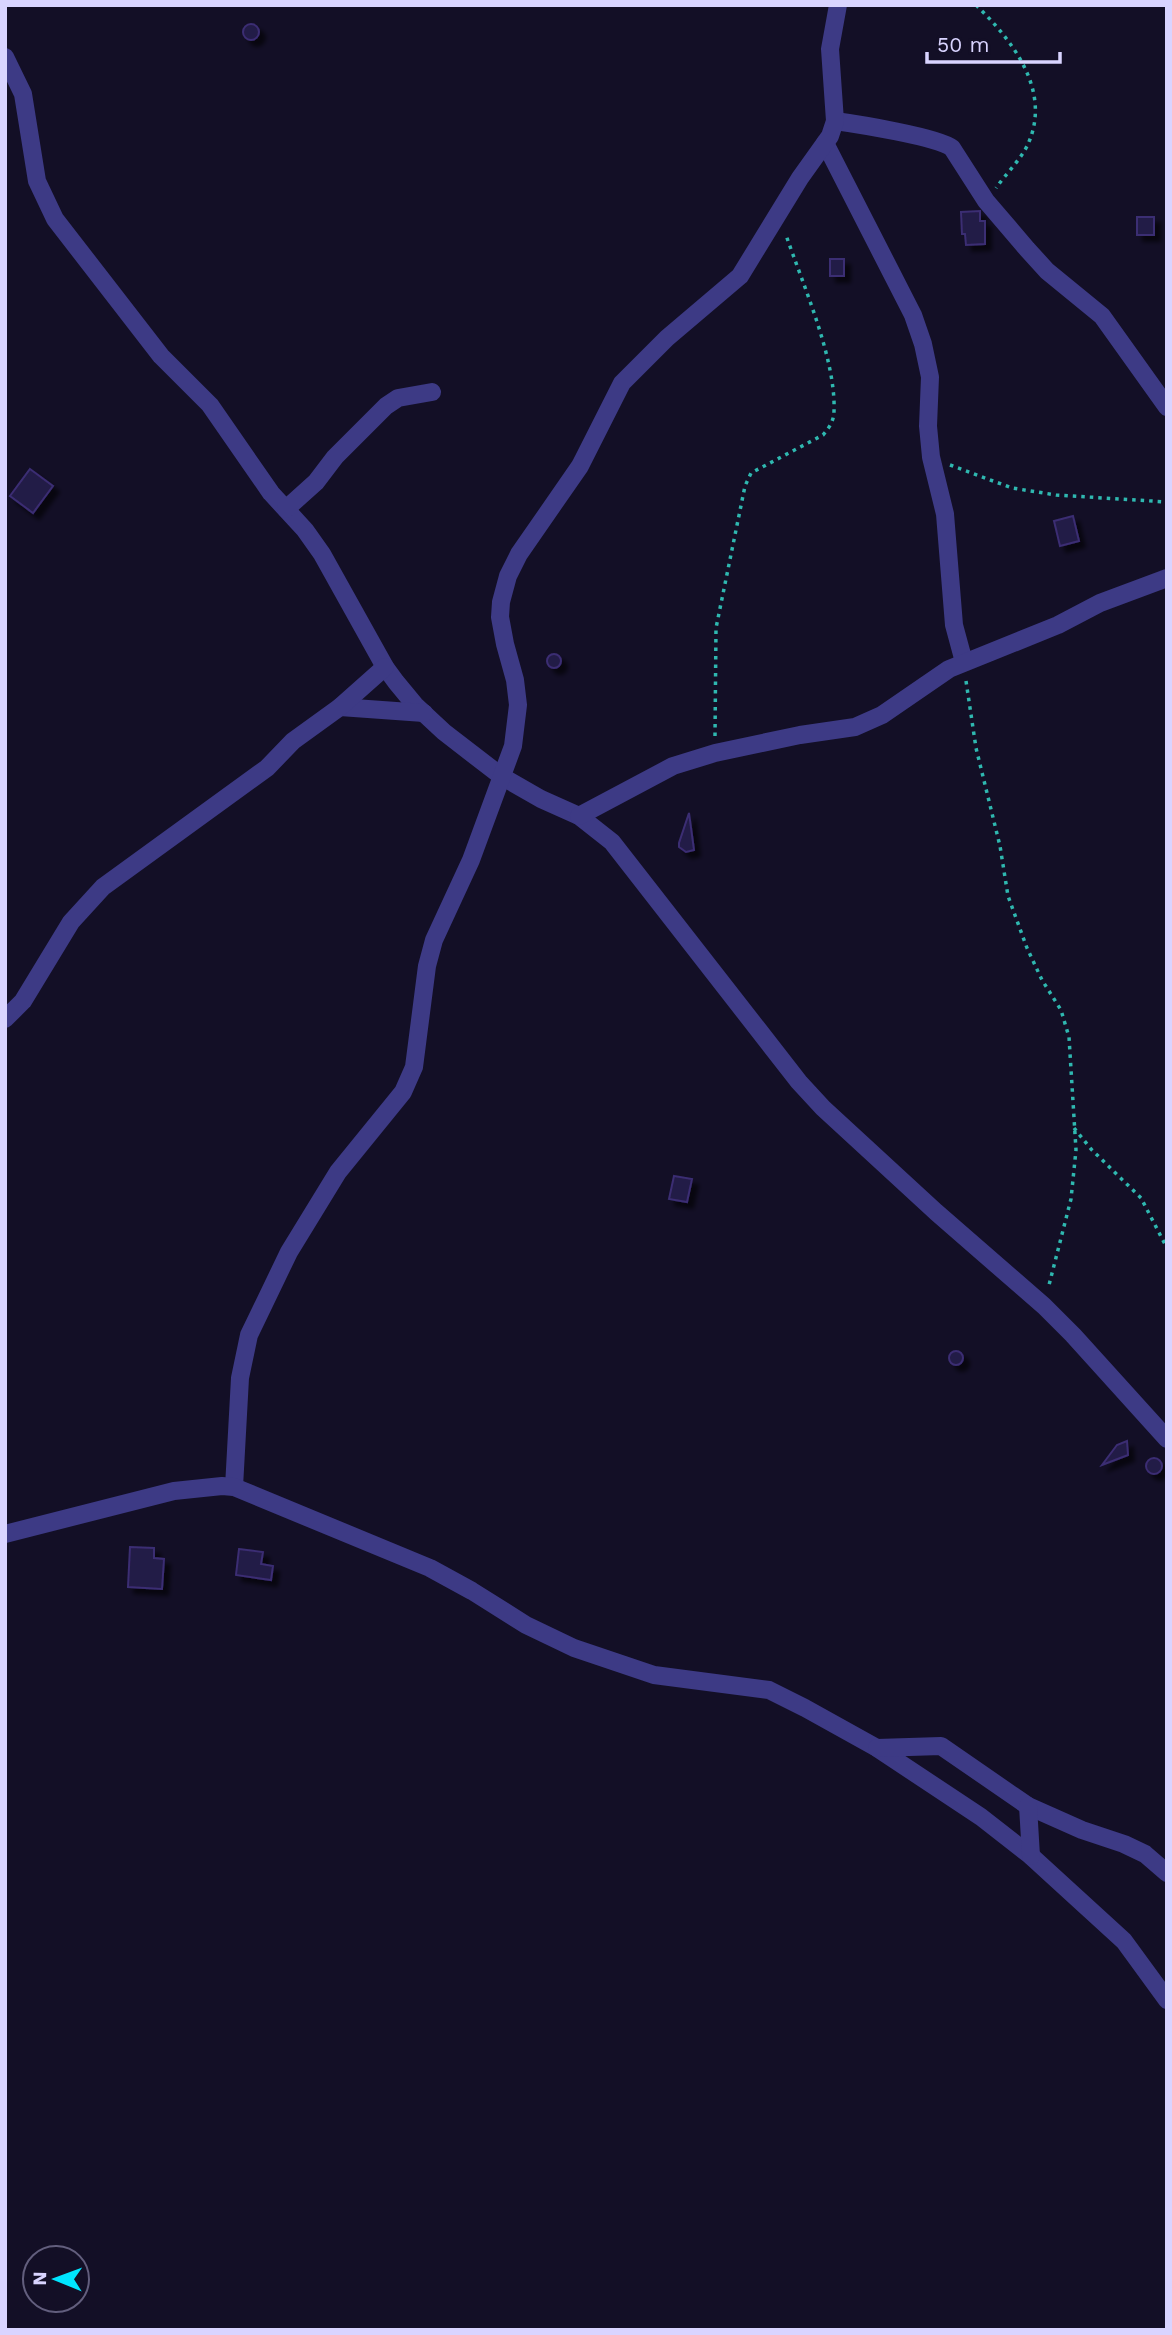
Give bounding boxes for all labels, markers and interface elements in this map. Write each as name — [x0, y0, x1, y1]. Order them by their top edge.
scale bar — [927, 21, 1060, 65]
text: 50 m — [937, 32, 989, 57]
north arrow — [21, 2244, 91, 2314]
text: N — [28, 2271, 51, 2286]

